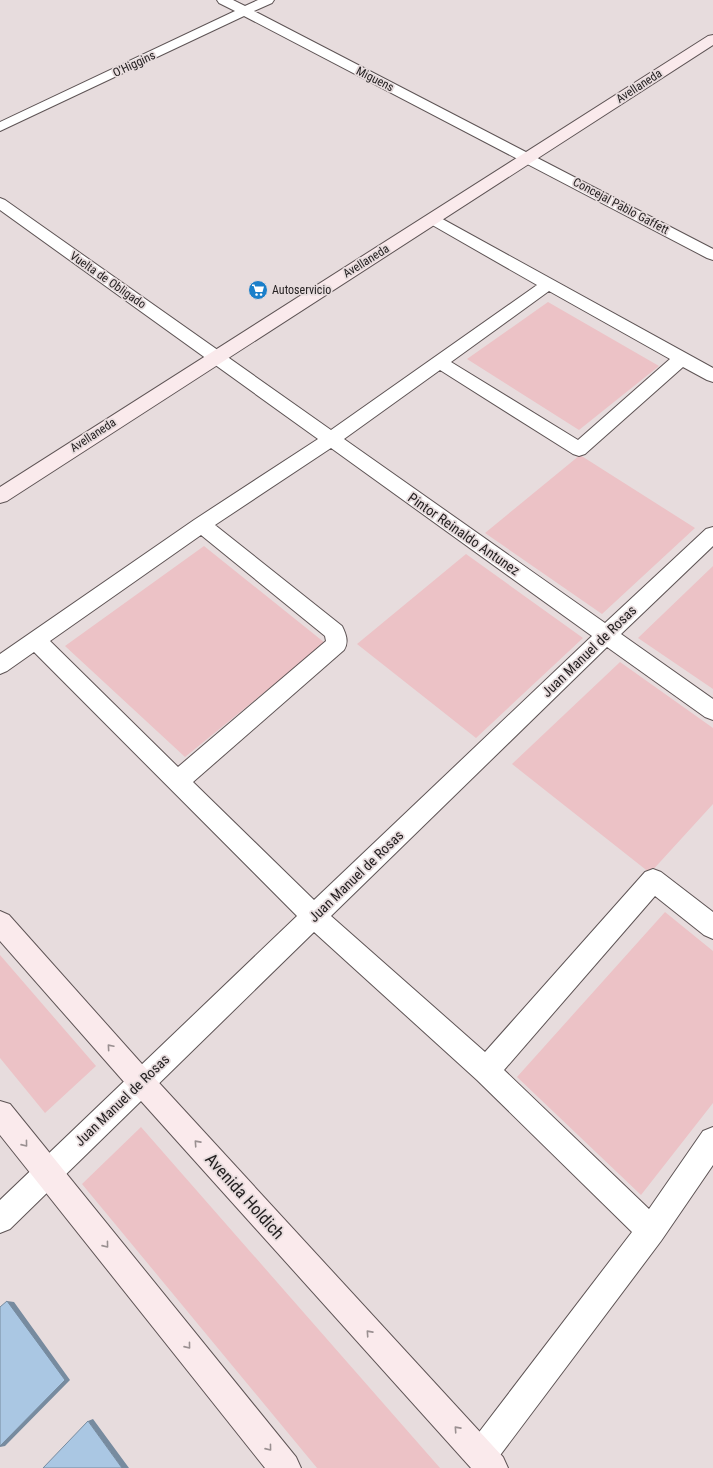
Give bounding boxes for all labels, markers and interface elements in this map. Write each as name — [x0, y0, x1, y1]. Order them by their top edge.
street label: O'Higgins — [110, 48, 158, 80]
street label: Miguens — [354, 64, 396, 94]
street label: Avellaneda — [614, 66, 665, 106]
street label: Concejal Pablo Gaffett — [571, 175, 672, 237]
street label: Avellaneda — [340, 241, 392, 281]
street label: Vuelta de Obligado — [67, 249, 149, 311]
supermarket icon: Autoservicio — [247, 279, 269, 301]
place label: Autoservicio — [272, 283, 331, 297]
street label: Avellaneda — [68, 415, 119, 455]
street label: Pintor Reinaldo Antunez — [405, 489, 523, 579]
street label: Juan Manuel de Rosas — [539, 602, 639, 700]
street label: Juan Manuel de Rosas — [306, 827, 406, 925]
one-way arrow — [107, 1044, 114, 1052]
street label: Juan Manuel de Rosas — [72, 1051, 172, 1149]
one-way arrow — [20, 1139, 27, 1146]
one-way arrow — [194, 1141, 201, 1148]
street label: Avenida Holdich — [201, 1149, 289, 1243]
one-way arrow — [102, 1240, 109, 1248]
one-way arrow — [367, 1330, 374, 1337]
one-way arrow — [183, 1342, 190, 1349]
one-way arrow — [455, 1426, 462, 1433]
one-way arrow — [264, 1443, 271, 1450]

